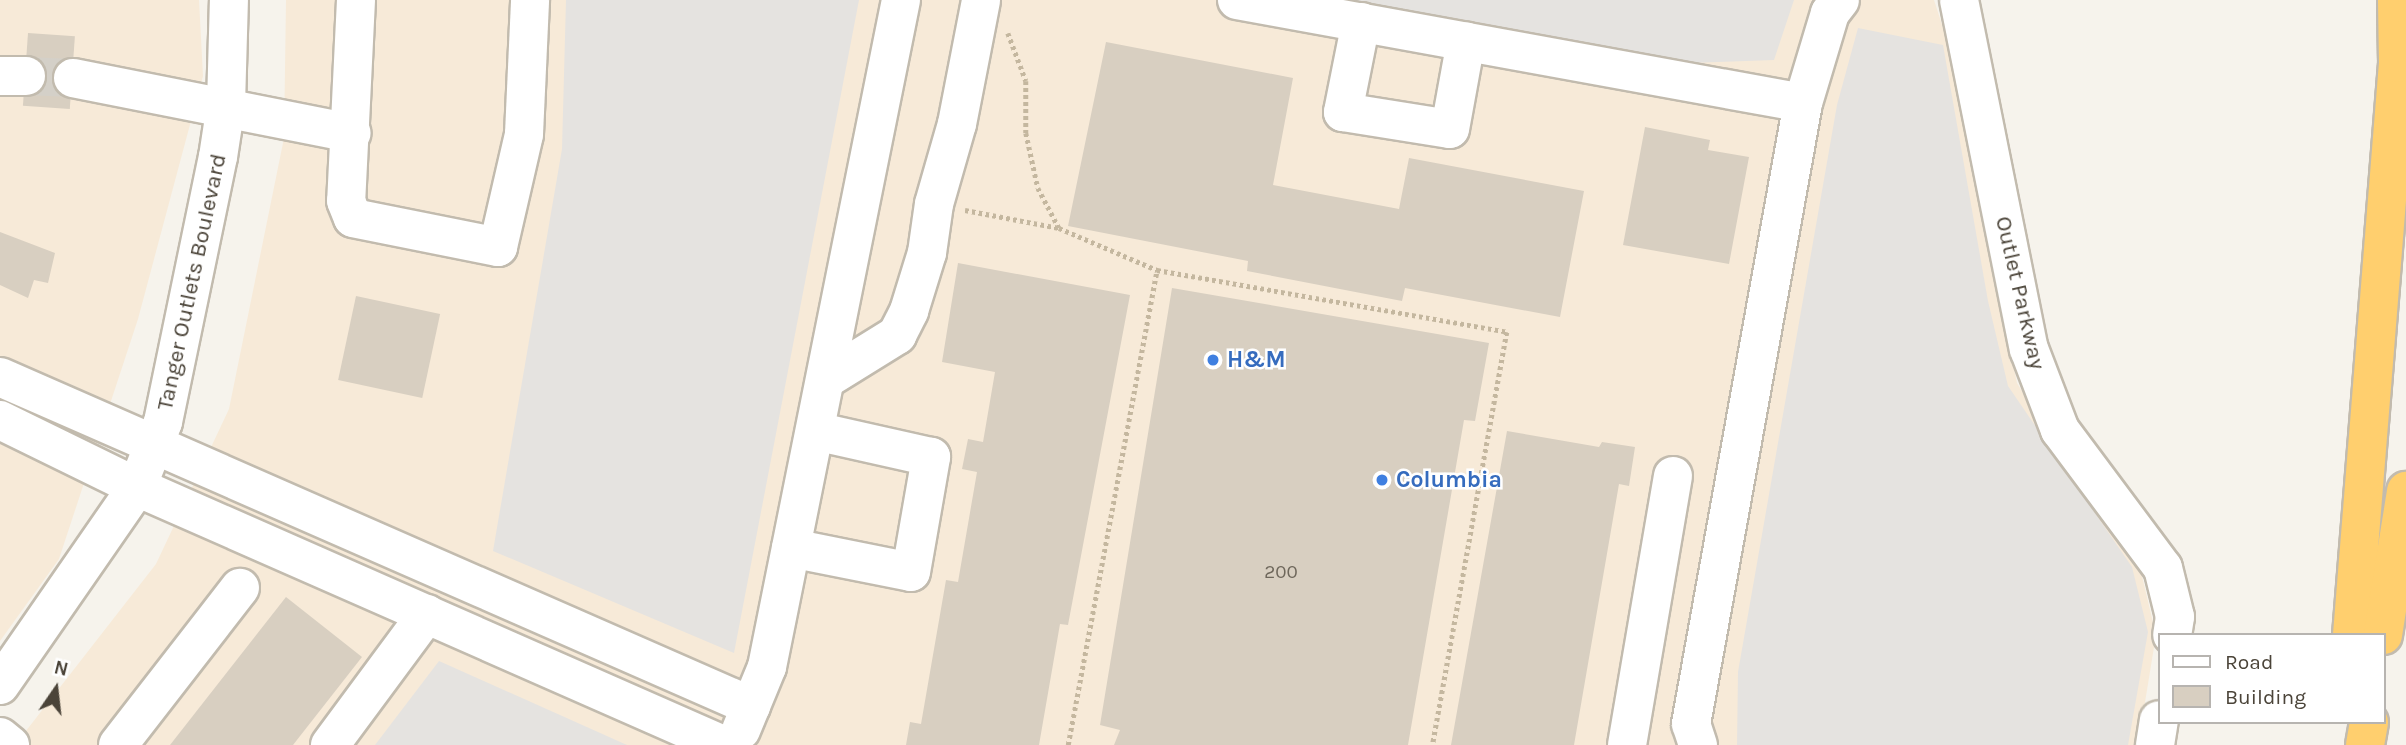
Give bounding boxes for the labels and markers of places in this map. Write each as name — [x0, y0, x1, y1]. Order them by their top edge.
place label: H&M — [1227, 346, 1286, 374]
marker: H&M — [1205, 352, 1221, 368]
place label: Columbia — [1396, 466, 1502, 494]
marker: Columbia — [1374, 472, 1390, 488]

